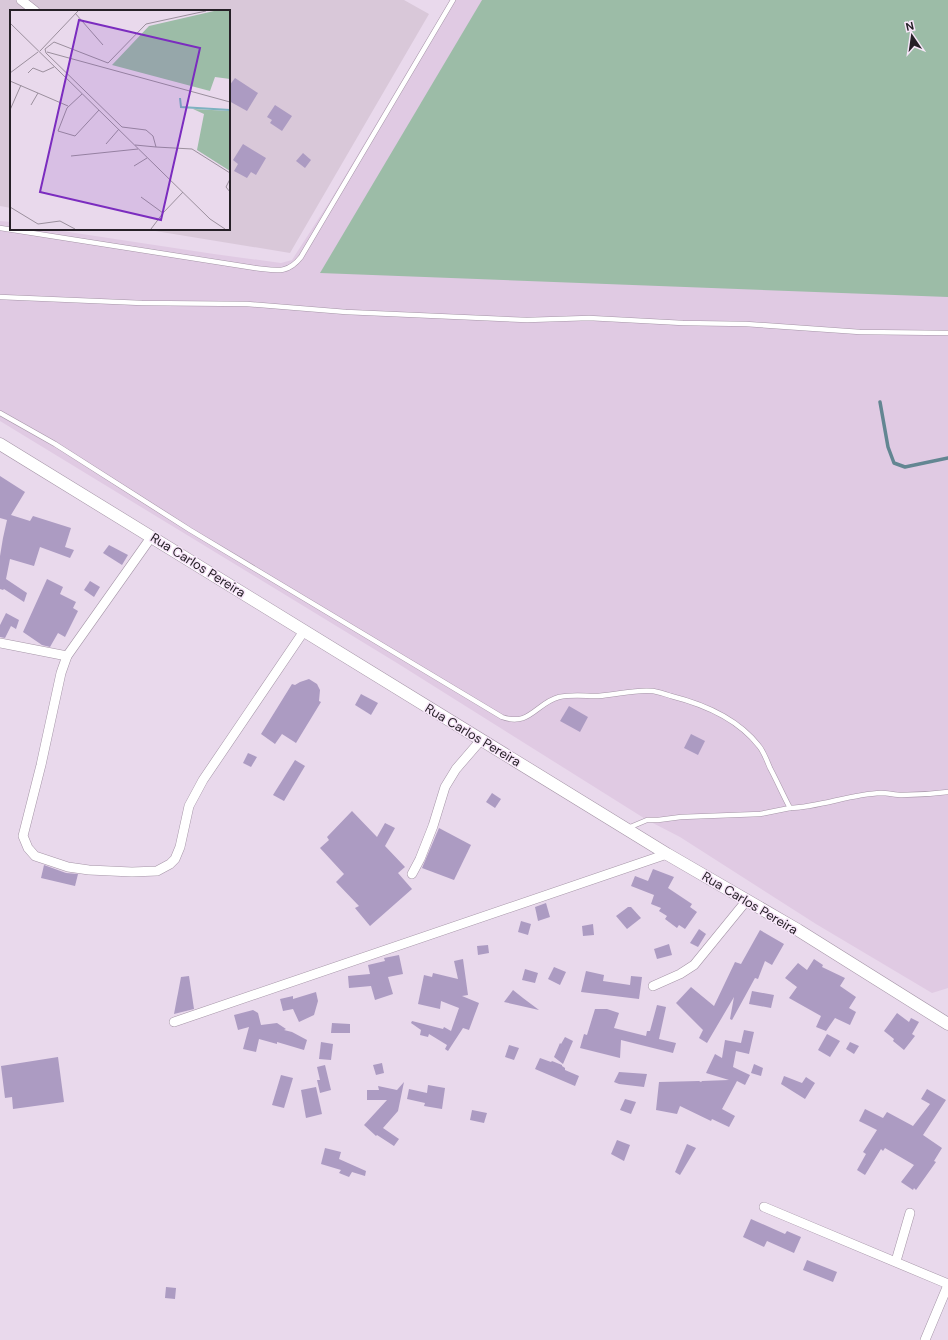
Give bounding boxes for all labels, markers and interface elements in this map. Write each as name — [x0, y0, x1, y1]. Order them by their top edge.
inset map — [10, 10, 230, 230]
north arrow — [892, 16, 932, 56]
text: N — [904, 19, 915, 34]
street label: Rua Carlos Pereira — [147, 529, 249, 601]
street label: Rua Carlos Pereira — [422, 700, 524, 770]
street label: Rua Carlos Pereira — [699, 868, 801, 938]

